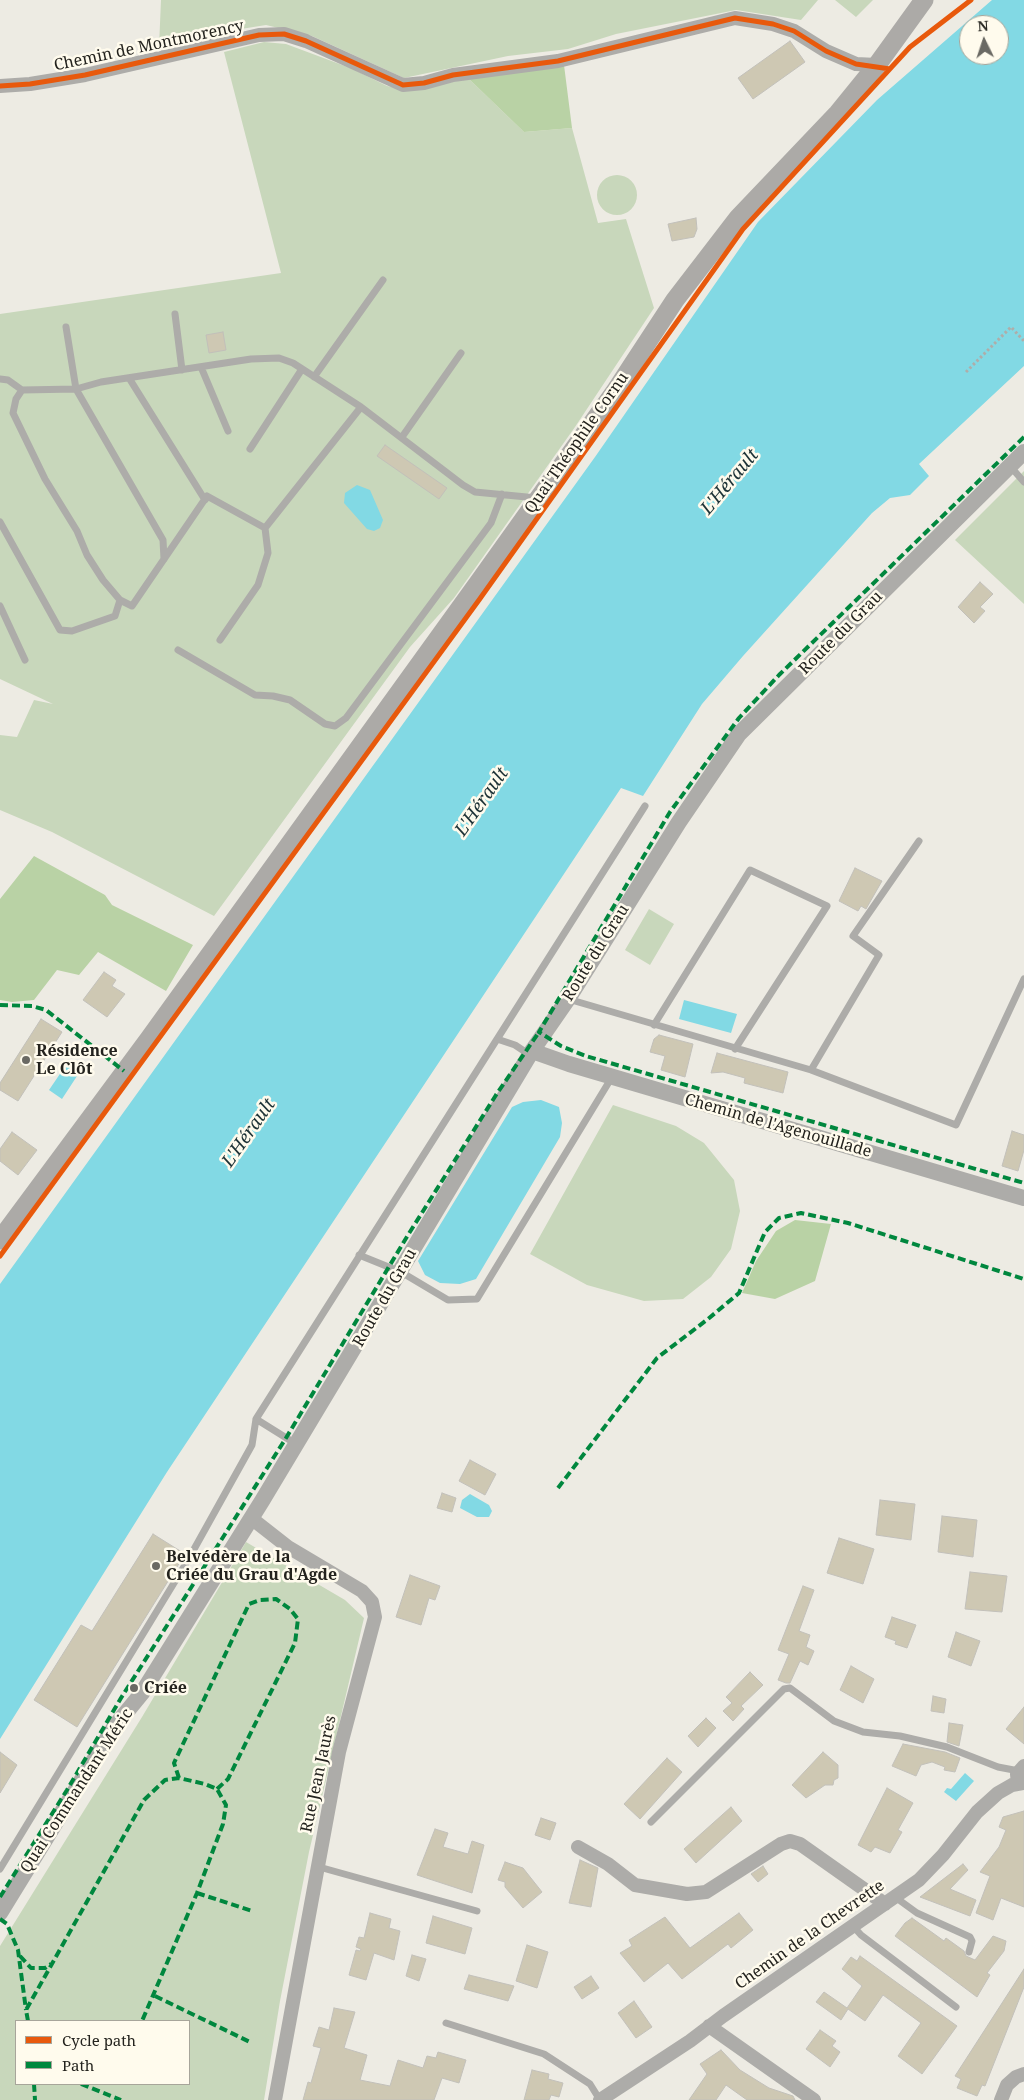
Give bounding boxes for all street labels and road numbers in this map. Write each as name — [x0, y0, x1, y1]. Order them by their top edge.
street label: Chemin de Montmorency — [52, 16, 246, 76]
street label: Quai Théophile Cornu — [521, 369, 633, 517]
street label: Route du Grau — [795, 587, 887, 679]
street label: Route du Grau — [559, 901, 633, 1005]
street label: Chemin de l'Agenouillade — [682, 1090, 874, 1162]
street label: Route du Grau — [349, 1245, 421, 1351]
street label: Quai Commandant Méric — [17, 1705, 137, 1877]
street label: Rue Jean Jaurès — [297, 1714, 341, 1834]
street label: Chemin de la Chevrette — [732, 1876, 888, 1994]

